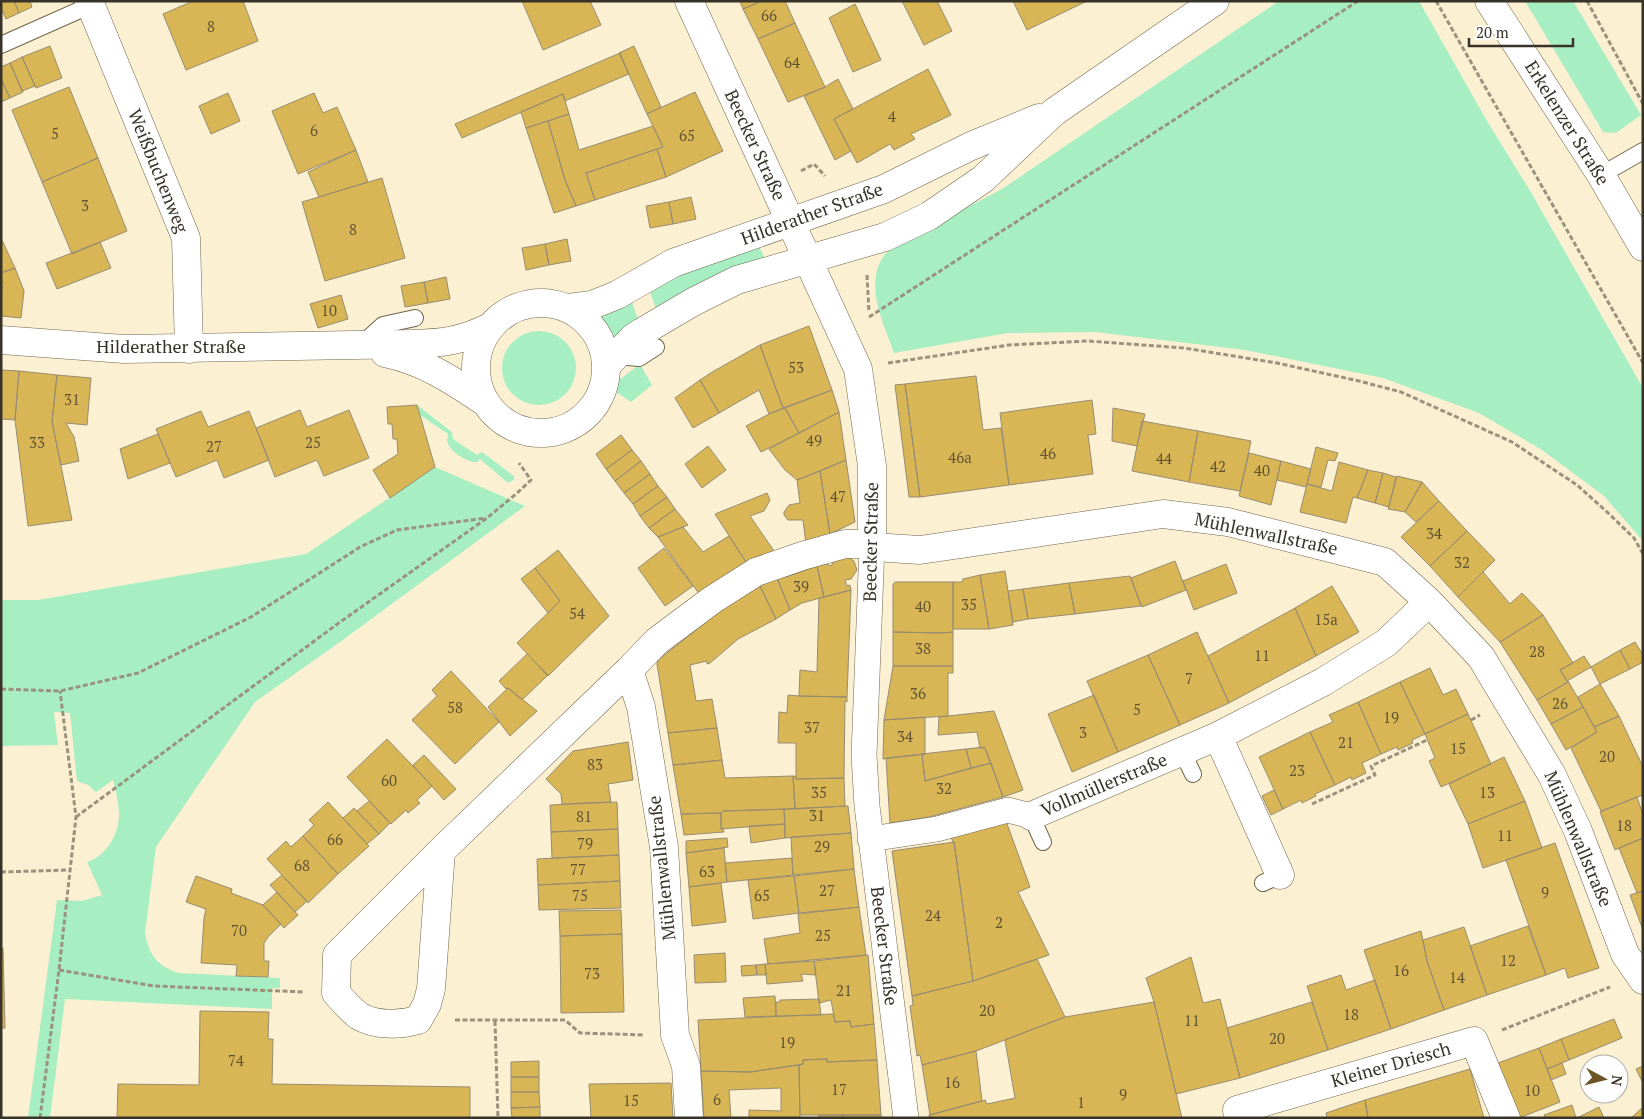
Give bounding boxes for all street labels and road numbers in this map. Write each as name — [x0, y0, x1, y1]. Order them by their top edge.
street label: Erkelenzer Straße — [1520, 56, 1616, 189]
street label: Beecker Straße — [720, 85, 792, 204]
street label: Weißbuchenweg — [123, 105, 195, 237]
street label: Hilderather Straße — [737, 176, 886, 250]
street label: Hilderather Straße — [96, 334, 246, 358]
street label: Beecker Straße — [857, 482, 883, 602]
street label: Mühlenwallstraße — [1192, 506, 1340, 560]
street label: Vollmüllerstraße — [1037, 747, 1171, 822]
street label: Mühlenwallstraße — [1539, 767, 1618, 910]
street label: Mühlenwallstraße — [641, 794, 681, 942]
street label: Beecker Straße — [866, 885, 904, 1007]
street label: Kleiner Driesch — [1328, 1035, 1454, 1093]

